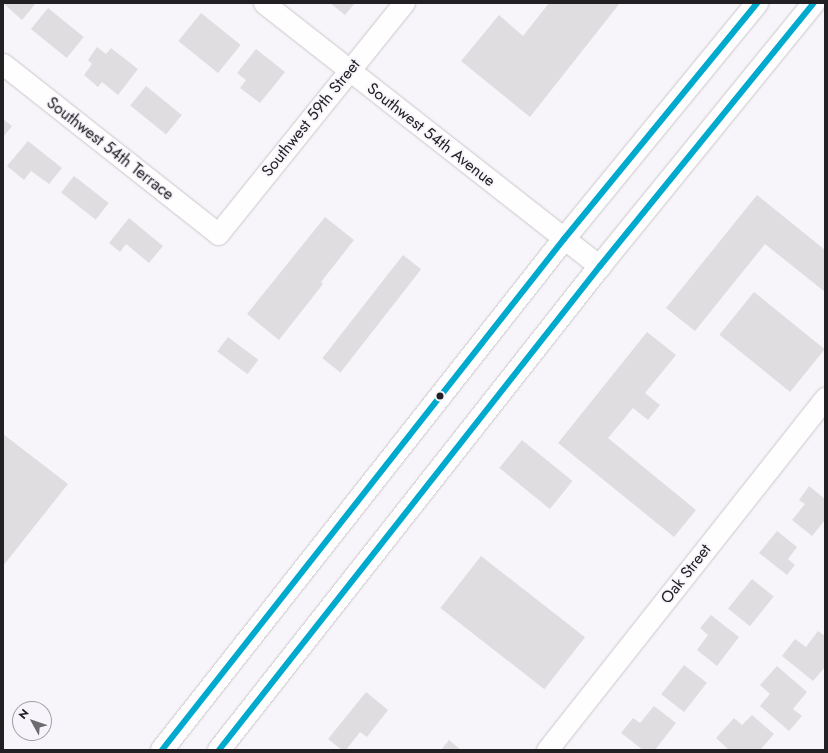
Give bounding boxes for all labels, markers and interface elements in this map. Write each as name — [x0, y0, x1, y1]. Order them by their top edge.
street label: Southwest 59th Street — [258, 55, 364, 181]
street label: Southwest 54th Avenue — [363, 79, 499, 191]
street label: Southwest 54th Terrace — [43, 93, 177, 205]
unlabelled marker — [435, 391, 445, 401]
street label: Oak Street — [657, 540, 715, 608]
north arrow — [12, 701, 52, 741]
text: N — [15, 705, 33, 722]

